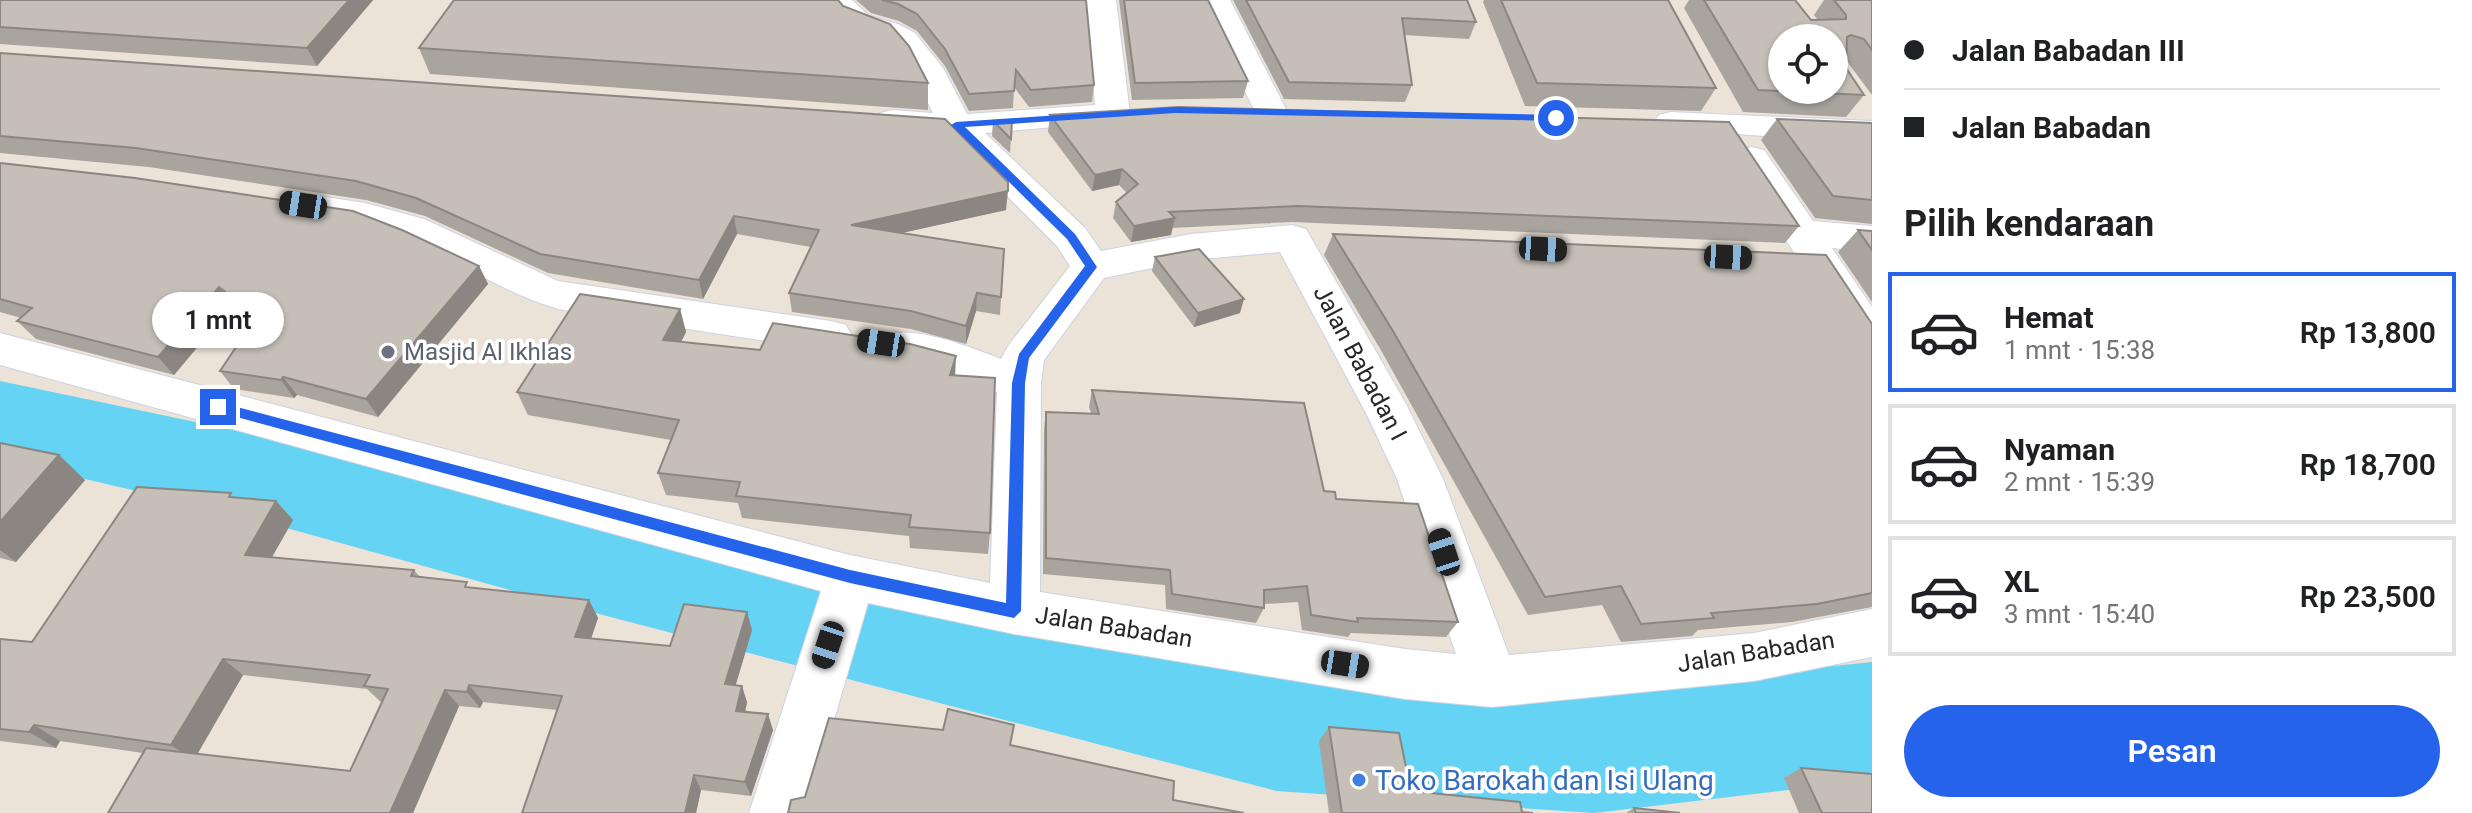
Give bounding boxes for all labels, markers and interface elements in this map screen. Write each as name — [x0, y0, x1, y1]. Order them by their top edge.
map controls — [1768, 24, 1848, 104]
button: locate — [1768, 24, 1848, 104]
text: Jalan Babadan III — [1952, 33, 2185, 68]
route start — [1538, 100, 1574, 136]
text: Jalan Babadan — [1952, 110, 2151, 145]
car — [277, 189, 329, 221]
text: Pilih kendaraan — [1904, 203, 2154, 245]
car — [1518, 236, 1568, 262]
car — [1703, 244, 1753, 270]
street label: Jalan Babadan I — [1307, 281, 1413, 445]
callout: 1 mnt — [152, 291, 284, 347]
icon: car — [1908, 296, 1980, 368]
text: Hemat — [2004, 300, 2094, 335]
text: 1 mnt — [184, 305, 252, 335]
text: Rp 13,800 — [2300, 315, 2436, 350]
car — [855, 327, 907, 359]
text: 1 mnt · 15:38 — [2004, 335, 2155, 365]
place label: Masjid Al Ikhlas — [404, 338, 572, 366]
marker: Masjid Al Ikhlas — [379, 343, 397, 361]
route end — [200, 389, 236, 425]
icon: car — [1908, 428, 1980, 500]
text: Nyaman — [2004, 432, 2115, 467]
text: Rp 18,700 — [2300, 447, 2436, 482]
text: 2 mnt · 15:39 — [2004, 467, 2155, 497]
car — [1425, 525, 1463, 579]
icon: car — [1908, 560, 1980, 632]
text: XL — [2004, 564, 2039, 599]
text: Rp 23,500 — [2300, 579, 2436, 614]
text: 3 mnt · 15:40 — [2004, 599, 2155, 629]
street label: Jalan Babadan — [1033, 601, 1195, 653]
car — [809, 618, 847, 672]
street label: Jalan Babadan — [1675, 626, 1837, 678]
car — [1319, 648, 1371, 680]
button: Pesan — [1904, 705, 2440, 797]
place label: Toko Barokah dan Isi Ulang — [1375, 764, 1714, 797]
marker: Toko Barokah dan Isi Ulang — [1350, 771, 1368, 789]

